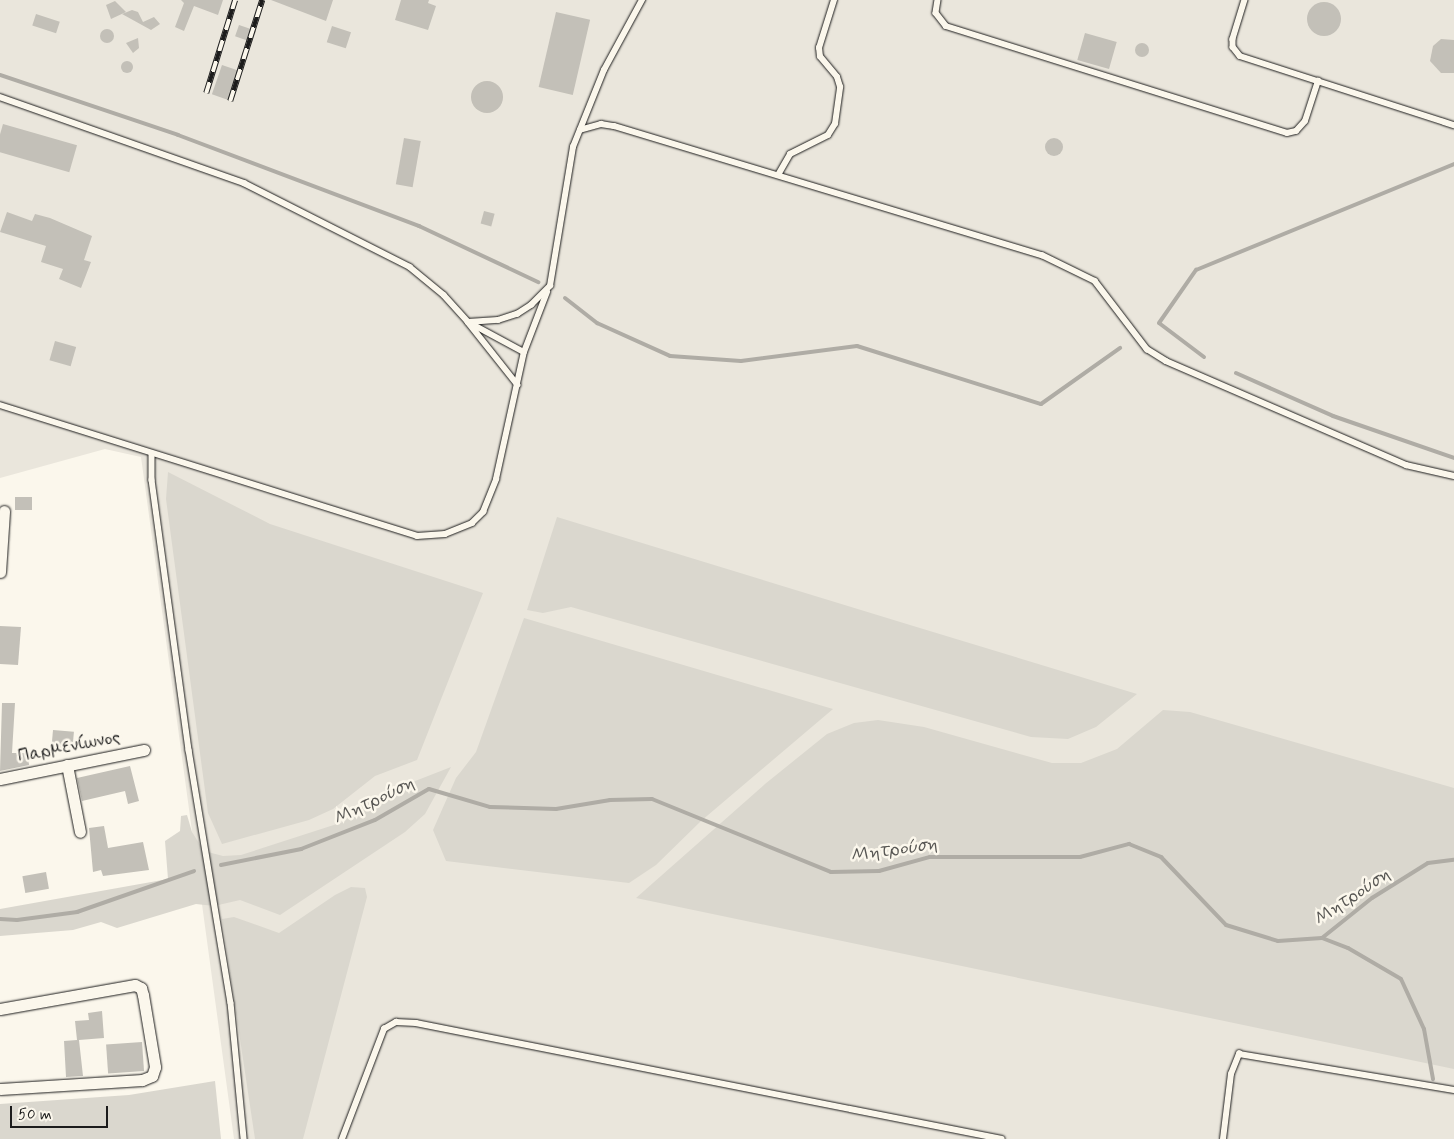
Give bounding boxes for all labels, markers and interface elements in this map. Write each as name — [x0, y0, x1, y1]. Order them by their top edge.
street label: Παρμενίωνος — [16, 726, 122, 768]
water label: Μητρούση — [329, 771, 419, 831]
water label: Μητρούση — [849, 833, 939, 867]
water label: Μητρούση — [1309, 863, 1395, 931]
scale bar — [12, 1096, 110, 1128]
text: 50 m — [18, 1105, 52, 1125]

